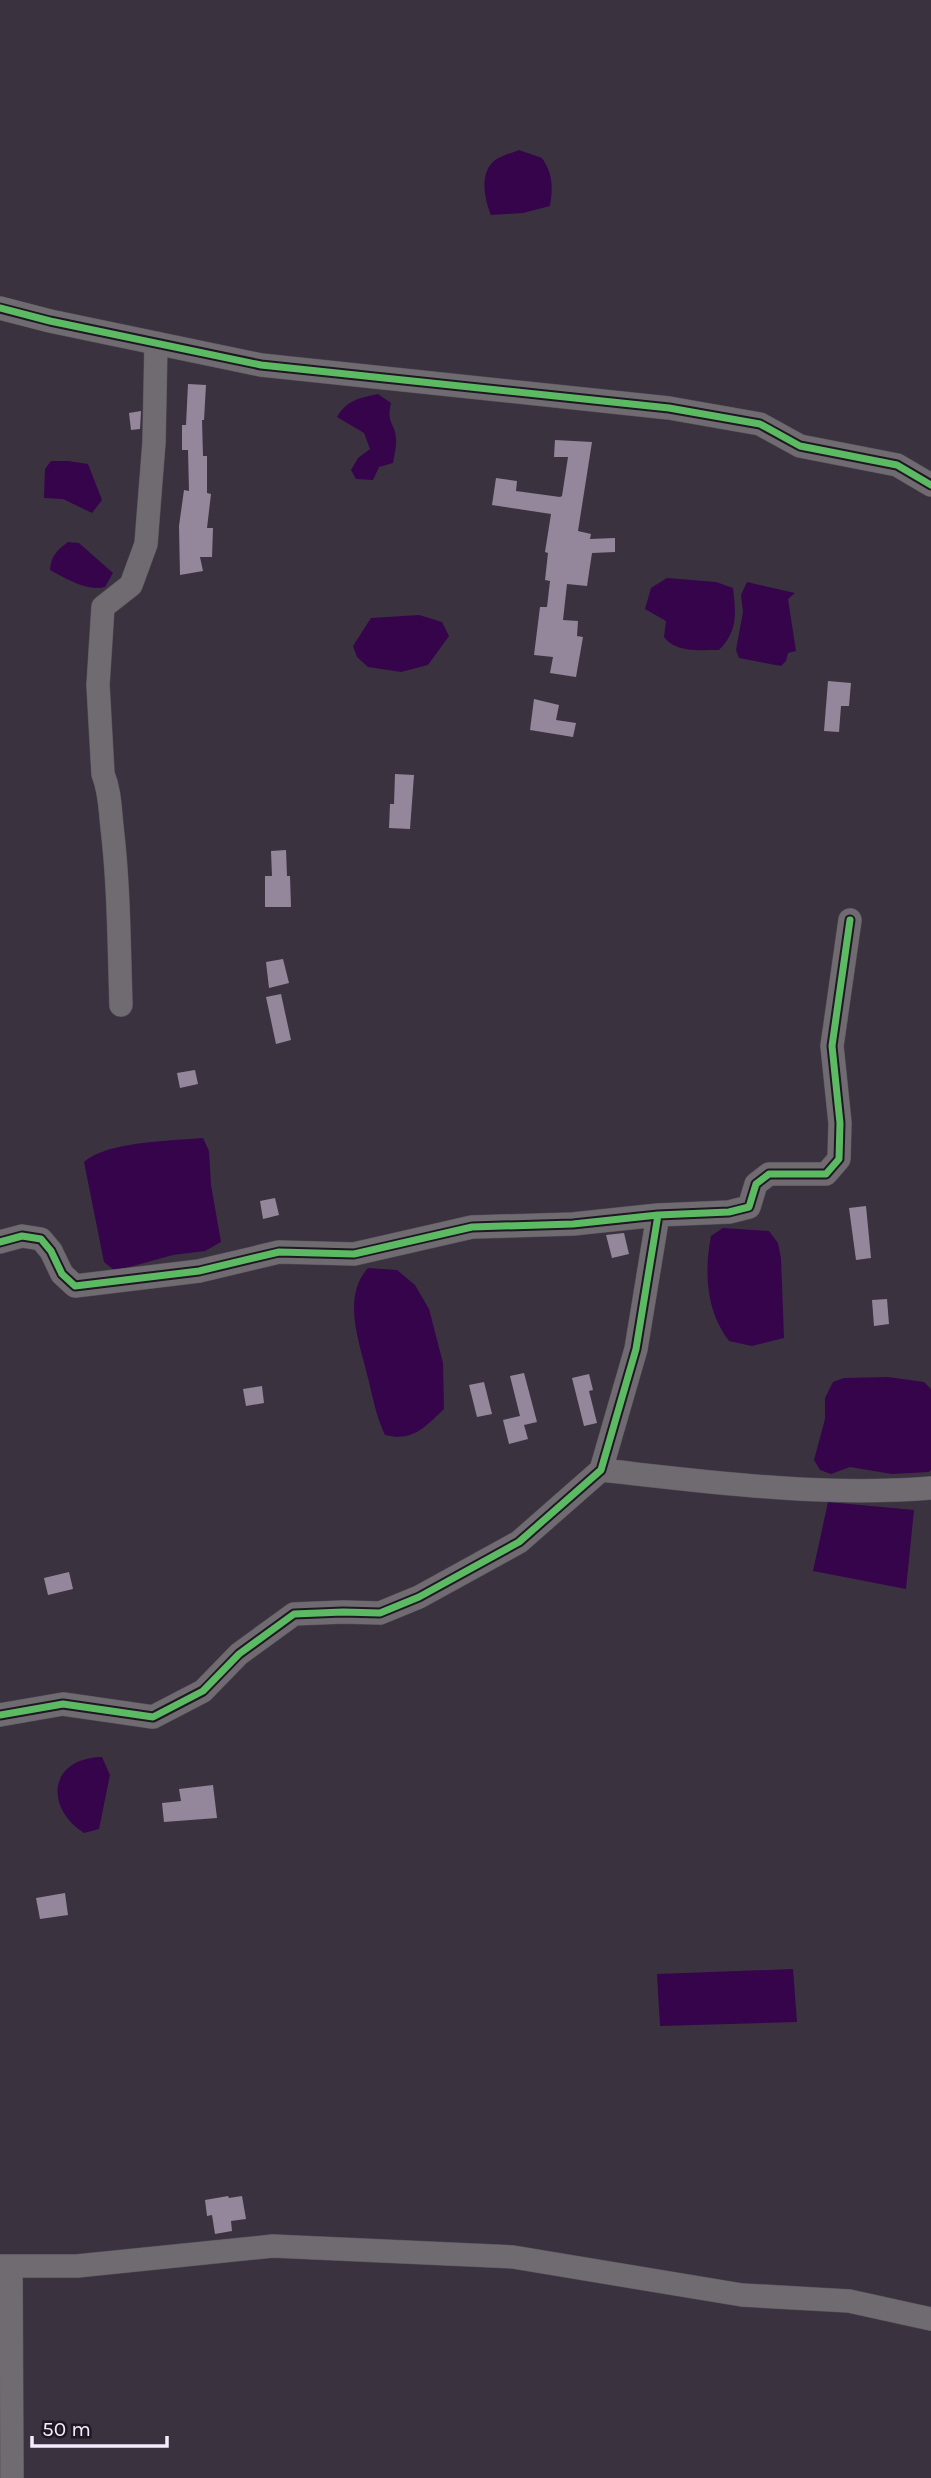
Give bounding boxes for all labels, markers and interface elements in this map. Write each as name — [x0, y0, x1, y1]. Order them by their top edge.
scale bar — [32, 2404, 166, 2448]
text: 50 m — [42, 2417, 91, 2441]

